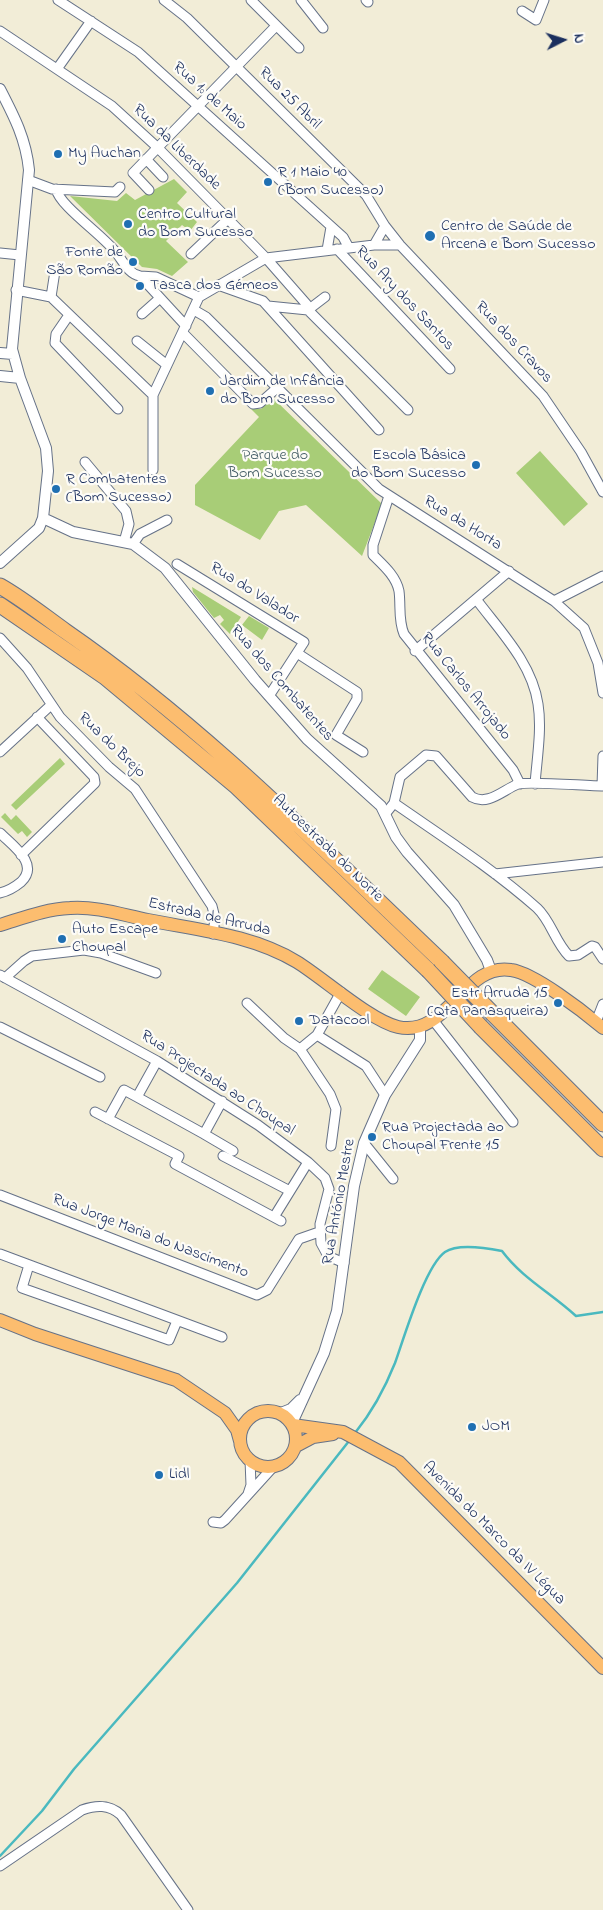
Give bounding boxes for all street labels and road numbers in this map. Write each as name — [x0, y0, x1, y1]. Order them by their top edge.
street label: Rua 1º de Maio — [168, 59, 250, 135]
street label: Rua 25 Abril — [254, 64, 324, 134]
street label: Rua da Liberdade — [128, 101, 224, 195]
street label: Rua Ary dos Santos — [350, 243, 458, 355]
street label: Rua dos Cravos — [470, 298, 556, 388]
street label: Rua da Horta — [419, 492, 505, 556]
street label: Rua do Valador — [206, 559, 302, 629]
street label: Rua dos Combatentes — [225, 622, 337, 746]
street label: Rua Carlos Arrojado — [416, 629, 514, 745]
street label: Rua do Brejo — [73, 709, 149, 783]
street label: Autoestrada do Norte — [268, 791, 386, 907]
street label: Estrada de Arruda — [146, 895, 272, 941]
street label: Rua Projectada ao Choupal — [136, 1027, 298, 1141]
street label: Rua António Mestre — [319, 1137, 361, 1267]
street label: Rua Jorge Maria do Nascimento — [49, 1191, 251, 1283]
street label: Avenida do Marco da IV Légua — [417, 1458, 569, 1610]

